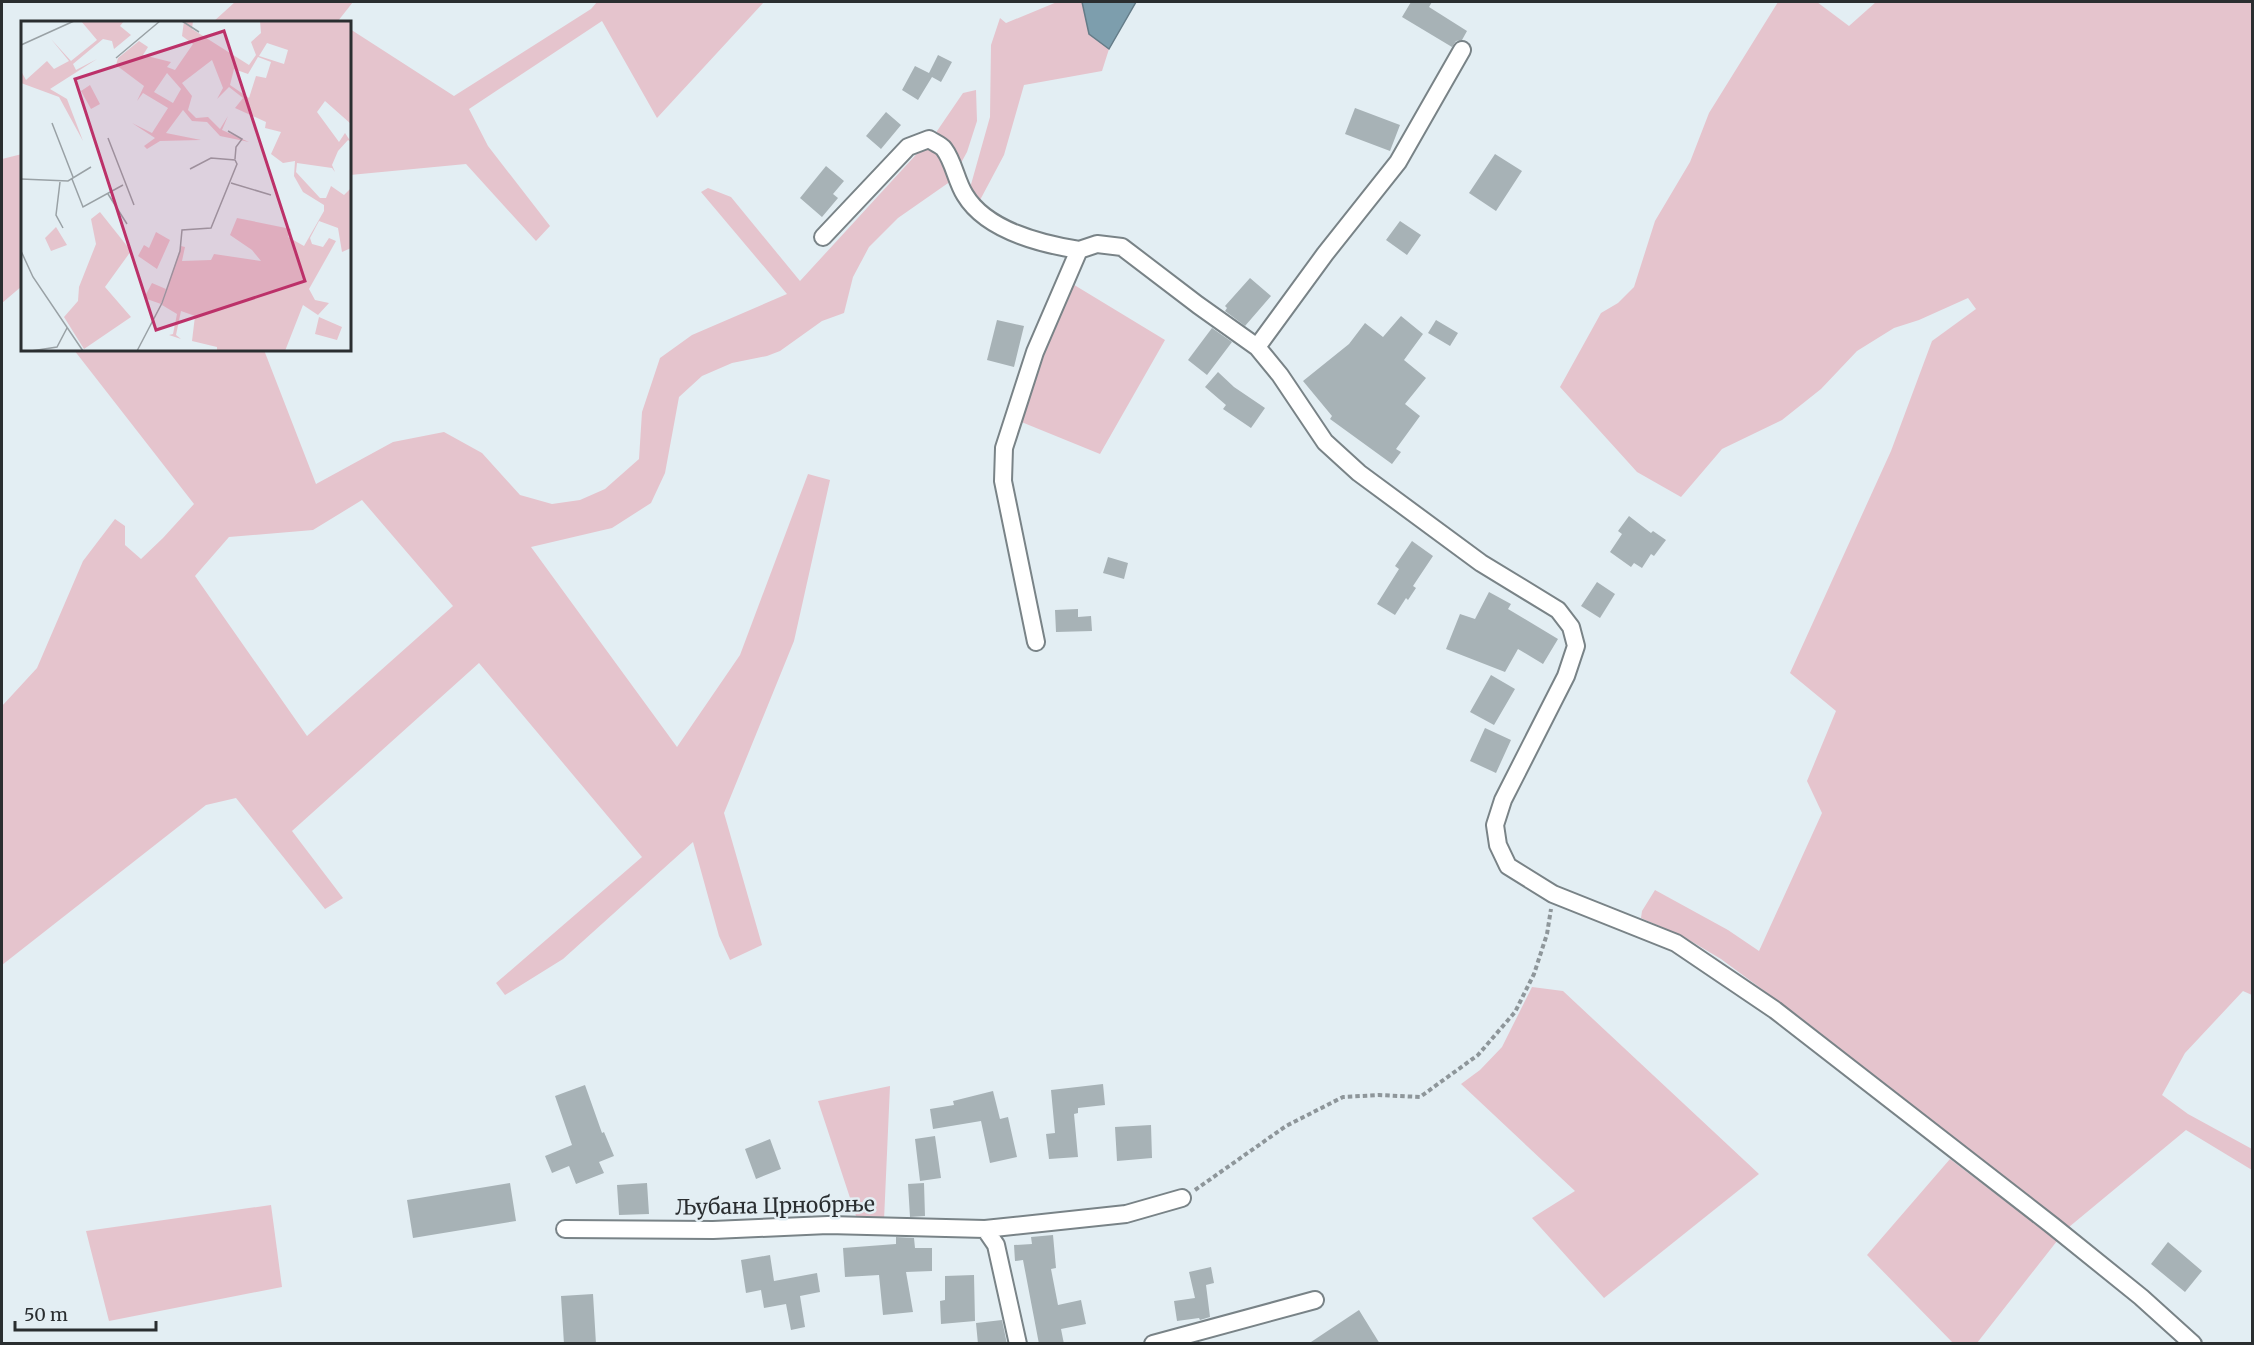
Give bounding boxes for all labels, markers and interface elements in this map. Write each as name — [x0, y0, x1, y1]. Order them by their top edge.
inset map — [21, 21, 351, 351]
street label: Љубана Црнобрње — [675, 1190, 875, 1221]
scale bar — [15, 1294, 156, 1332]
text: 50 m — [24, 1303, 68, 1326]

